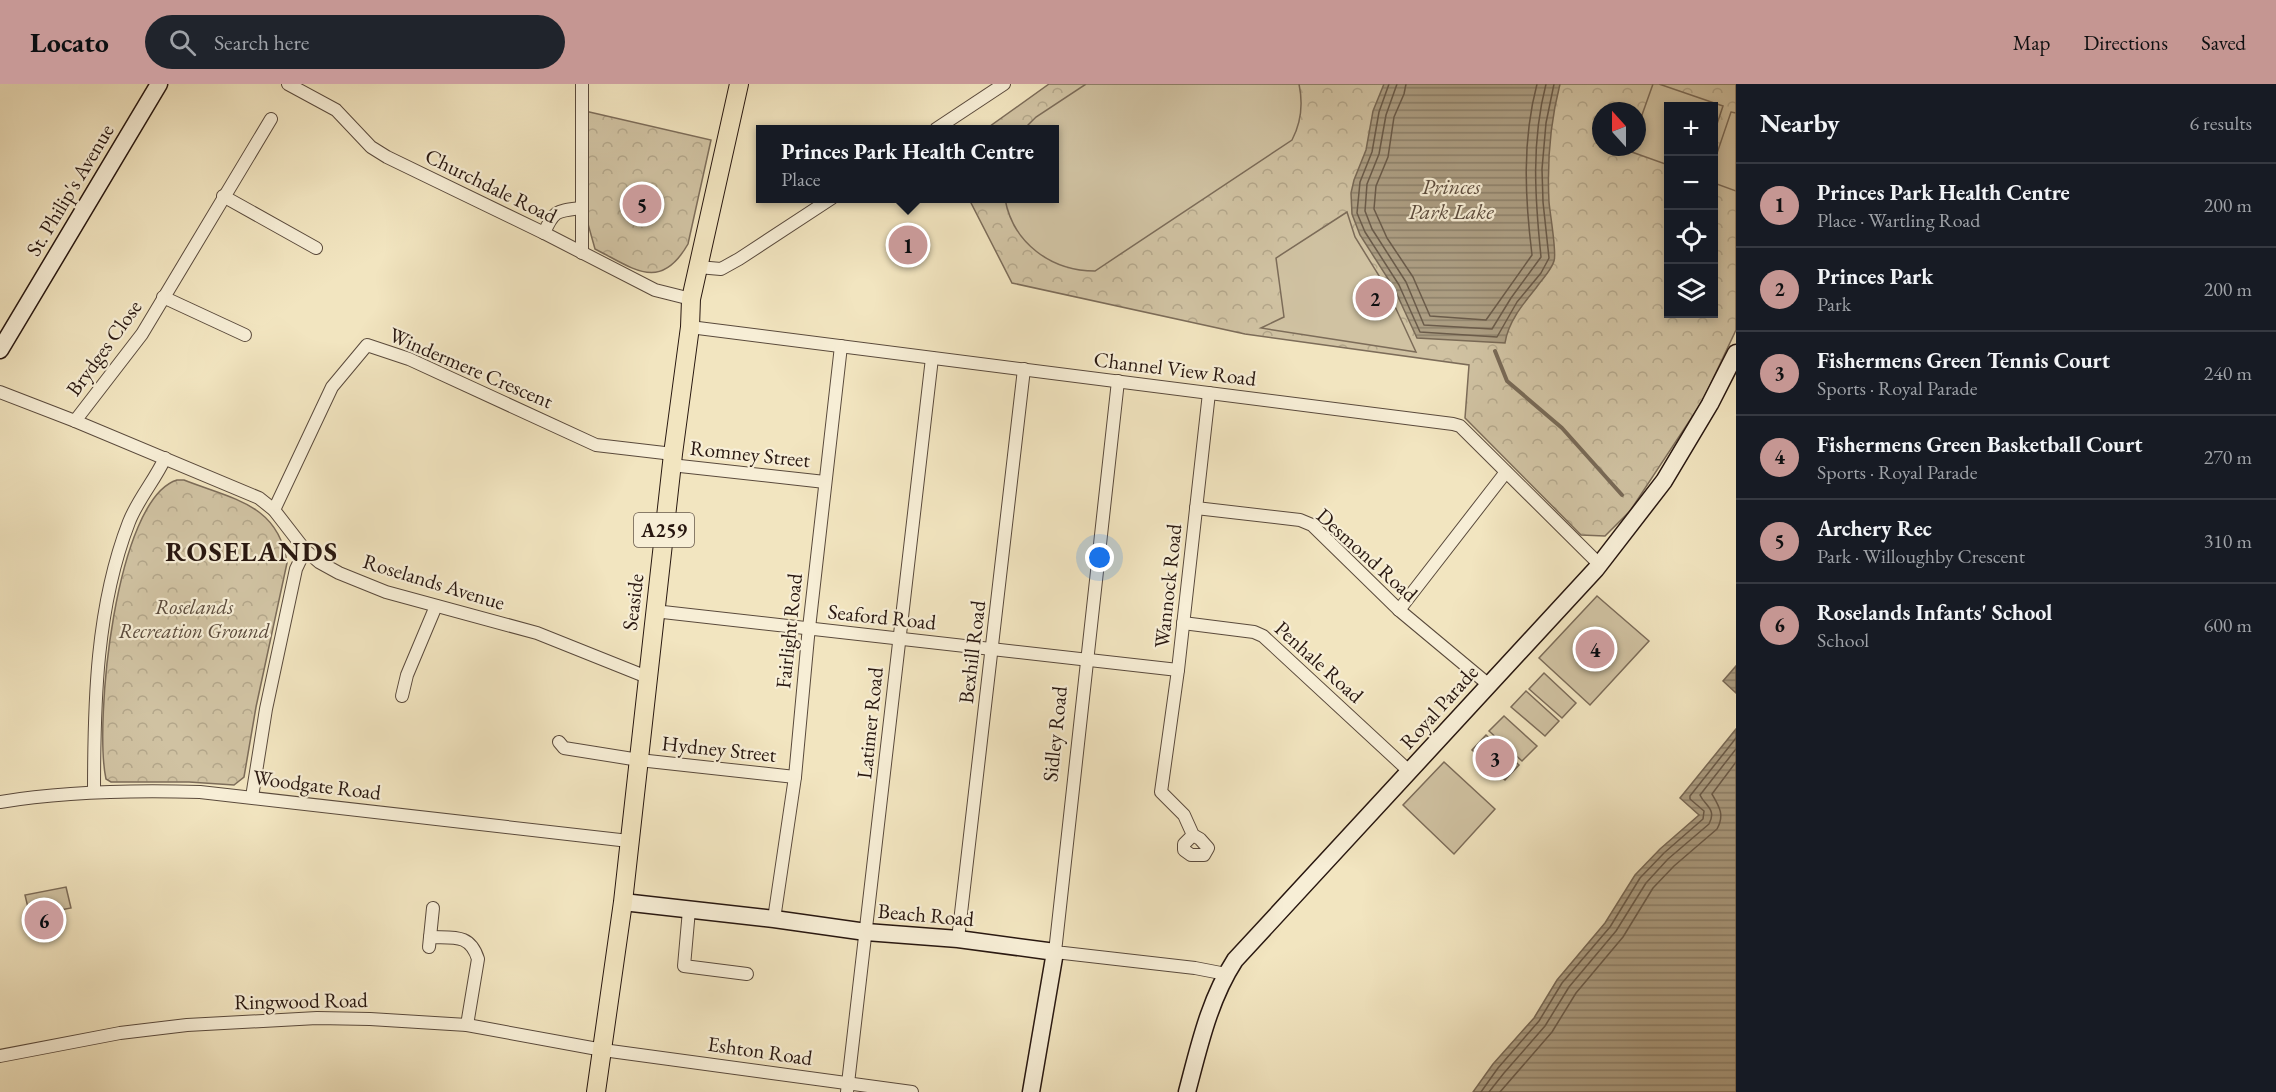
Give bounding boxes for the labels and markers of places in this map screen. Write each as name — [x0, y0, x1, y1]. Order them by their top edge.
pin: 5 — [622, 182, 662, 226]
pin: 1 — [888, 222, 928, 268]
pin: 2 — [1356, 276, 1394, 320]
pin: 4 — [1576, 626, 1614, 672]
pin: 3 — [1476, 736, 1514, 780]
pin: 6 — [24, 898, 63, 942]

